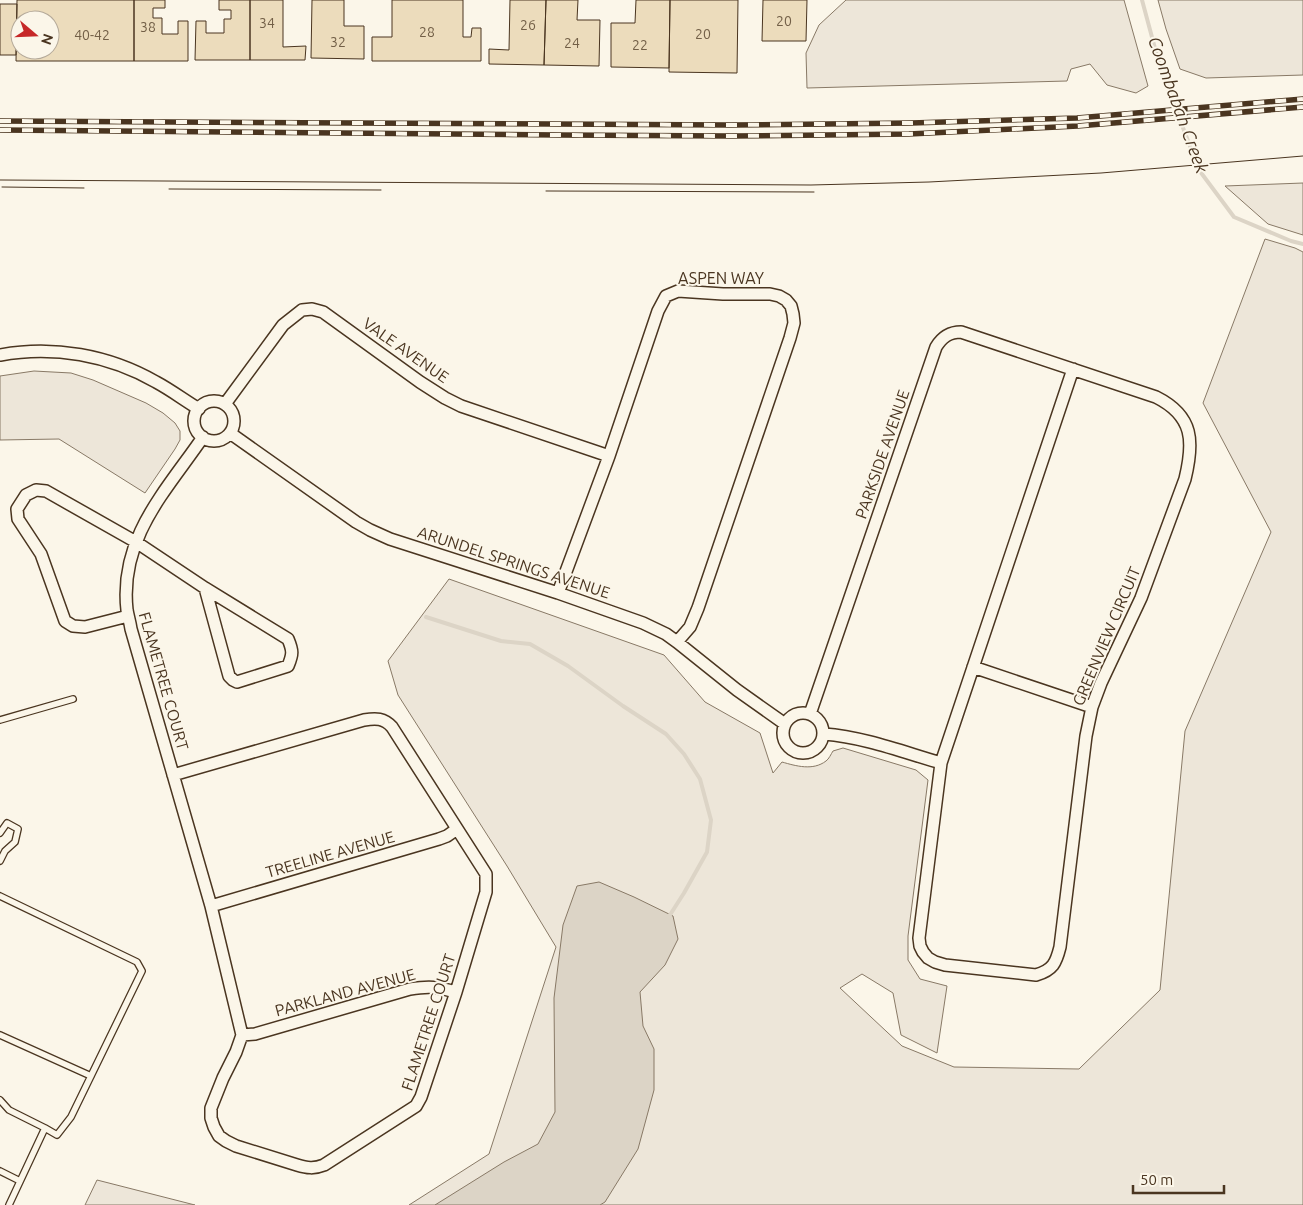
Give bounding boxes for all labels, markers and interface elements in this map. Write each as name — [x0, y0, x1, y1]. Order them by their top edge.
north arrow — [10, 10, 60, 60]
house number: 20 — [776, 13, 792, 29]
house number: 34 — [259, 15, 275, 31]
house number: 26 — [520, 17, 536, 33]
house number: 38 — [140, 19, 156, 35]
house number: 28 — [419, 24, 435, 40]
house number: 20 — [695, 26, 711, 42]
house number: 40-42 — [74, 27, 110, 43]
text: N — [38, 32, 57, 47]
house number: 32 — [330, 34, 346, 50]
water label: Coombabah Creek — [1145, 34, 1213, 176]
house number: 24 — [564, 35, 580, 51]
house number: 22 — [632, 37, 648, 53]
street label: ASPEN WAY — [678, 269, 765, 287]
street label: VALE AVENUE — [360, 314, 452, 386]
street label: PARKSIDE AVENUE — [851, 387, 913, 521]
street label: ARUNDEL SPRINGS AVENUE — [416, 522, 612, 602]
street label: GREENVIEW CIRCUIT — [1069, 564, 1143, 708]
street label: FLAMETREE COURT — [136, 610, 192, 752]
street label: TREELINE AVENUE — [264, 827, 397, 881]
street label: FLAMETREE COURT — [397, 951, 459, 1093]
street label: PARKLAND AVENUE — [273, 965, 417, 1019]
scale bar — [1133, 1162, 1224, 1194]
text: 50 m — [1140, 1171, 1173, 1188]

